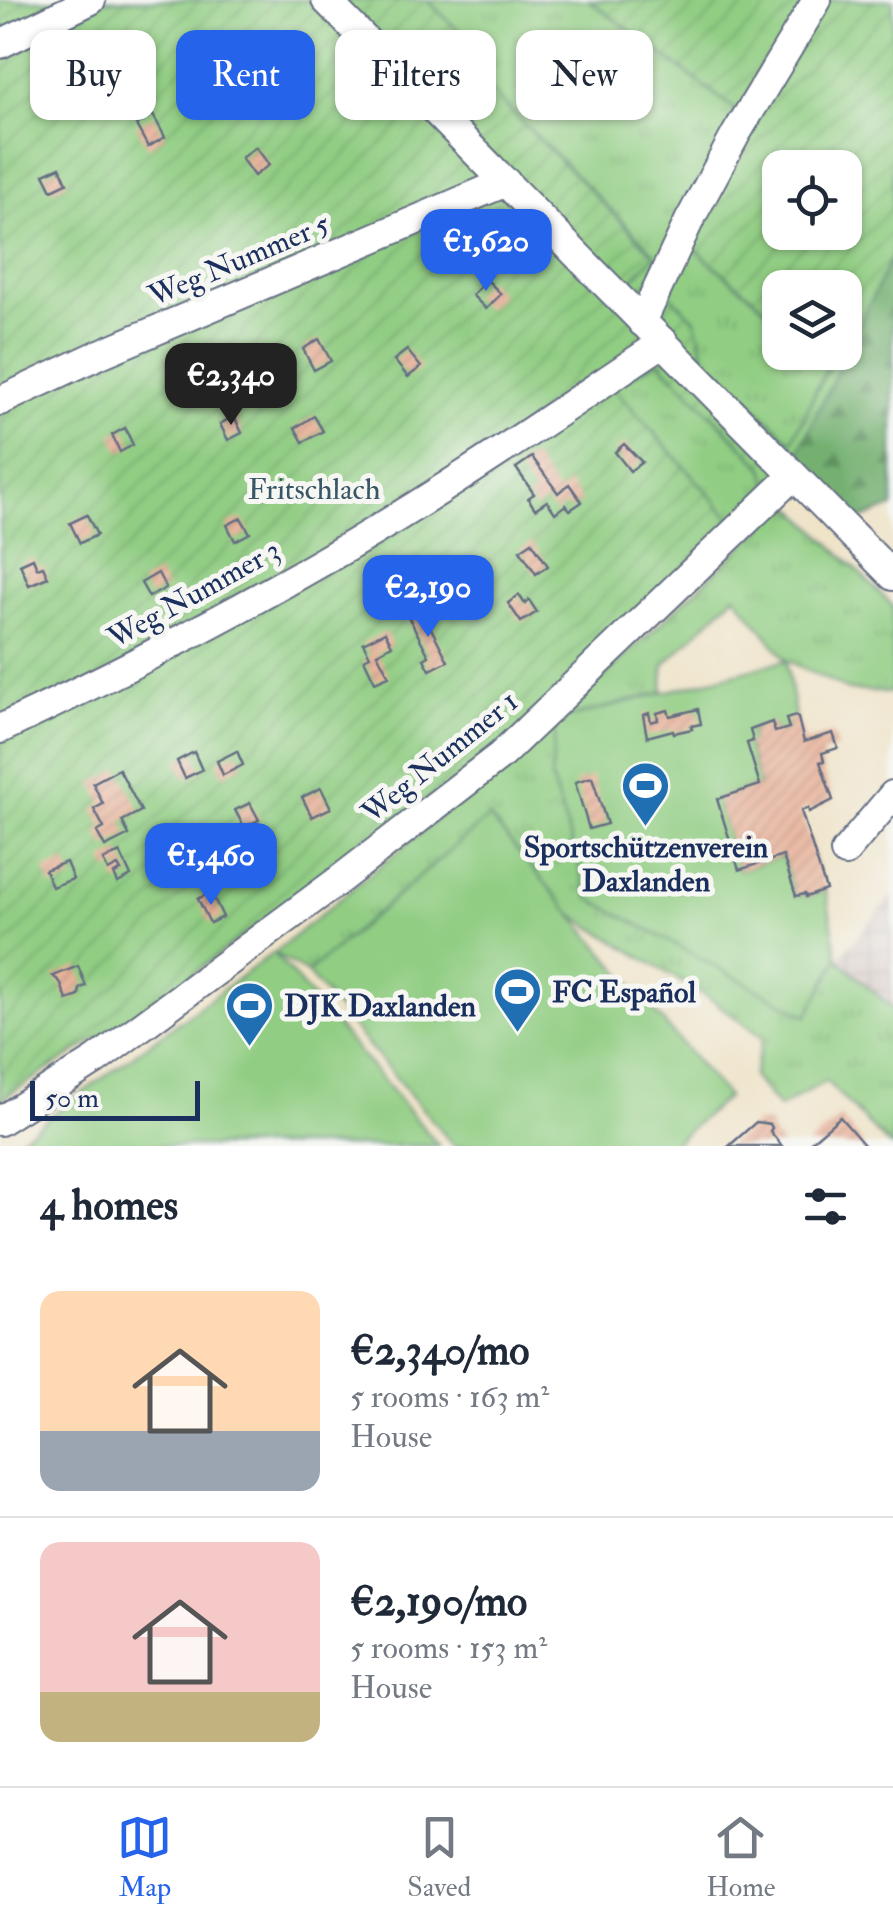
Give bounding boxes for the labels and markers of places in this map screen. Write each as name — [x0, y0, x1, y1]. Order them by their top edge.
pin: €1,620 — [405, 209, 567, 294]
pin: €2,340 — [150, 343, 312, 428]
pin: €2,190 — [347, 555, 509, 640]
sports icon: Sportschützenverein Daxlanden — [620, 760, 672, 828]
pin: €1,460 — [130, 823, 292, 908]
place label: Sportschützenverein Daxlanden — [524, 829, 769, 900]
sports icon: FC Español — [491, 966, 543, 1034]
place label: FC Español — [552, 974, 696, 1011]
sports icon: DJK Daxlanden — [223, 980, 275, 1048]
place label: DJK Daxlanden — [284, 988, 476, 1025]

